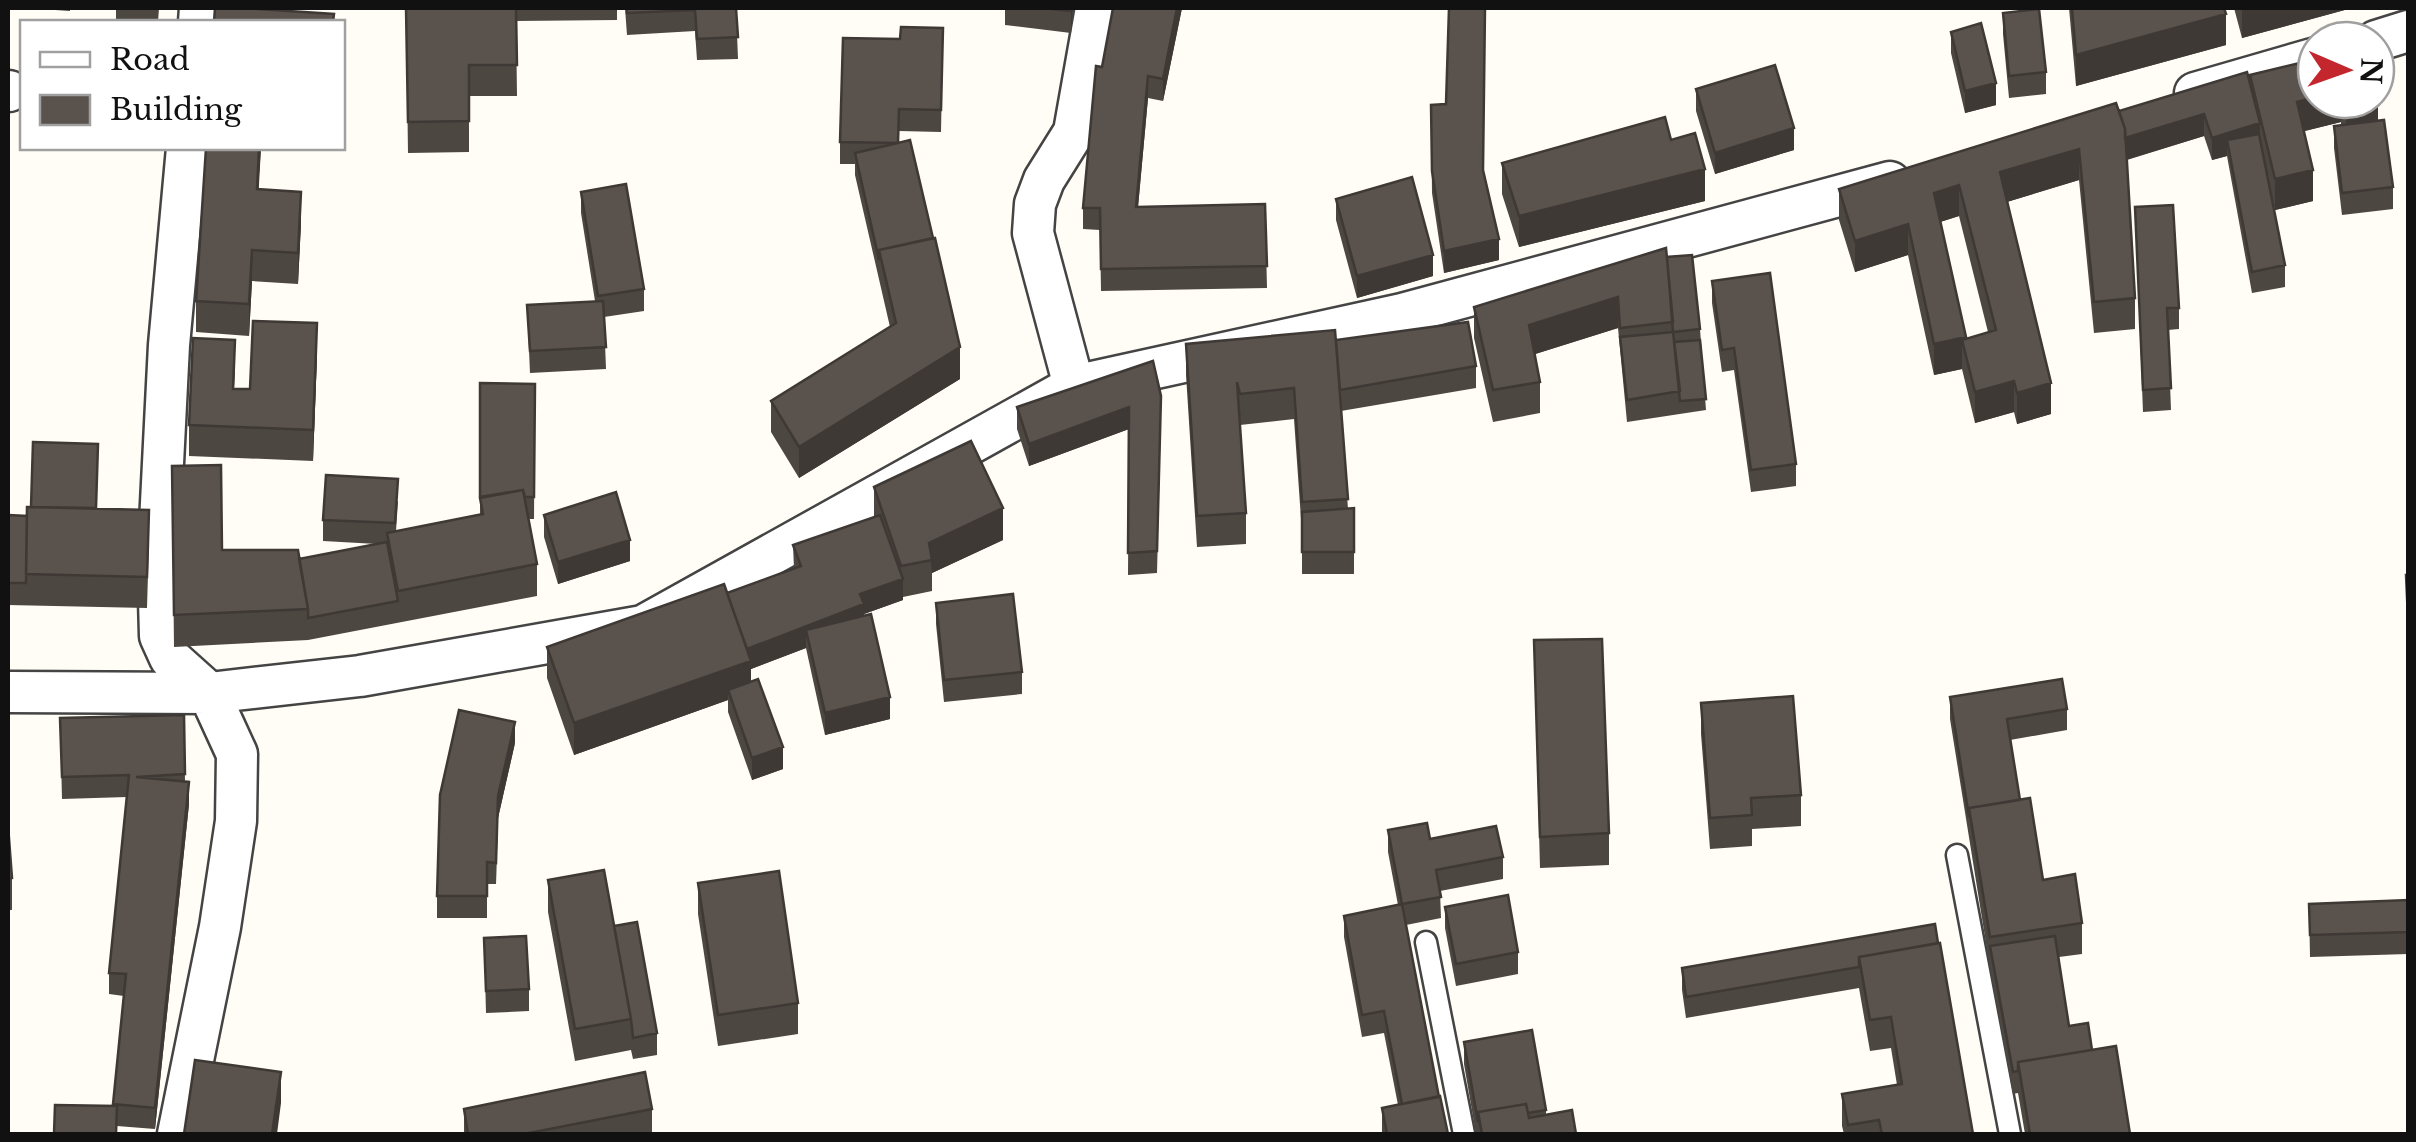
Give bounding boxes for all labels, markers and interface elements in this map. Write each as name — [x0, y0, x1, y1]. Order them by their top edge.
legend — [20, 20, 345, 150]
north arrow — [2296, 20, 2396, 120]
text: Road — [110, 41, 190, 78]
text: N — [2353, 57, 2388, 85]
text: Building — [110, 91, 243, 128]

